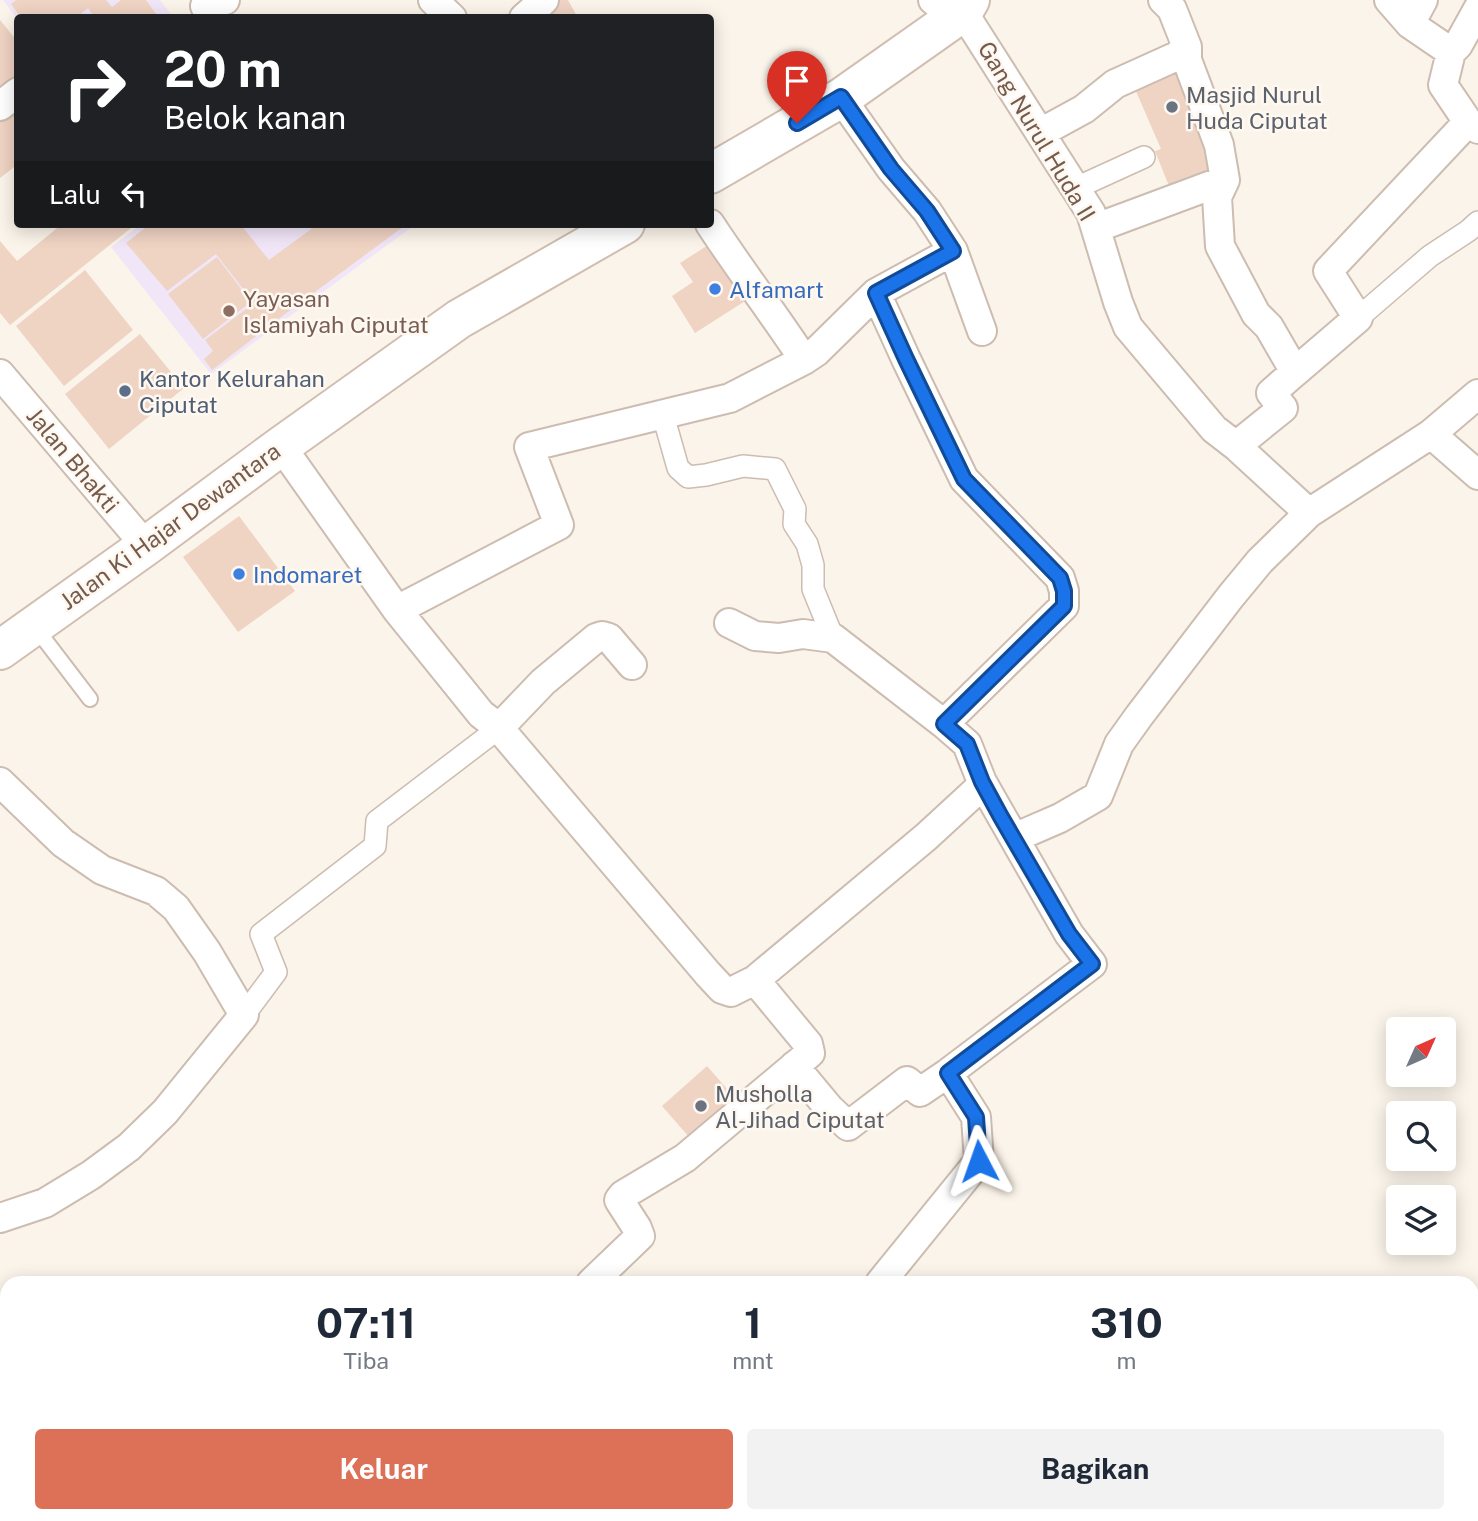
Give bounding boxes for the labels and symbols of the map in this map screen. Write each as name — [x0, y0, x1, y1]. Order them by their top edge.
street label: Gang Nurul Huda II — [973, 36, 1101, 226]
pin — [767, 51, 827, 123]
place label: Masjid Nurul Huda Ciputat — [1186, 81, 1328, 134]
marker: Masjid Nurul Huda Ciputat — [1164, 99, 1180, 115]
place label: Alfamart — [729, 276, 824, 303]
marker: Alfamart — [707, 281, 723, 297]
place label: Yayasan Islamiyah Ciputat — [243, 285, 429, 338]
marker: Yayasan Islamiyah Ciputat — [221, 303, 237, 319]
place label: Kantor Kelurahan Ciputat — [139, 365, 325, 418]
marker: Kantor Kelurahan Ciputat — [117, 383, 133, 399]
street label: Jalan Bhakti — [21, 402, 125, 518]
street label: Jalan Ki Hajar Dewantara — [55, 437, 285, 615]
place label: Indomaret — [253, 561, 362, 588]
marker: Indomaret — [231, 566, 247, 582]
north arrow — [1386, 1017, 1456, 1087]
place label: Musholla Al-Jihad Ciputat — [715, 1080, 885, 1133]
marker: Musholla Al-Jihad Ciputat — [693, 1098, 709, 1114]
position arrow — [942, 1124, 1016, 1198]

